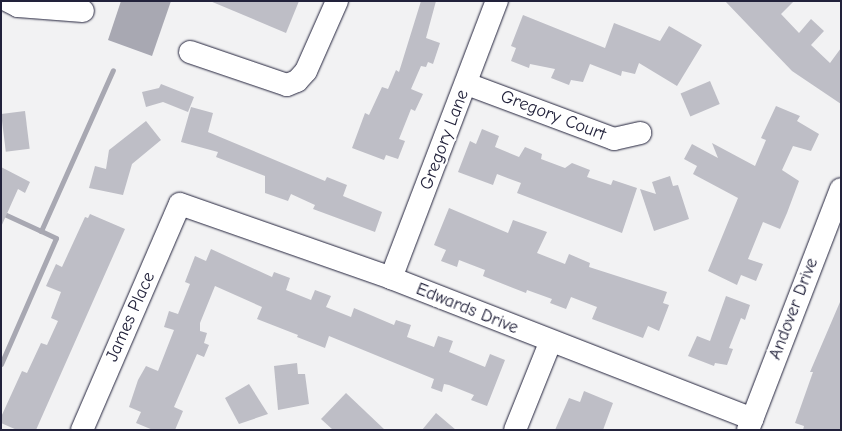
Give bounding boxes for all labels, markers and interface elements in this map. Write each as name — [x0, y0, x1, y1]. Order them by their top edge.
street label: Gregory Court — [497, 86, 609, 146]
street label: Gregory Lane — [416, 87, 474, 193]
street label: Andover Drive — [765, 255, 823, 363]
street label: James Place — [102, 269, 160, 365]
street label: Edwards Drive — [413, 279, 521, 339]

